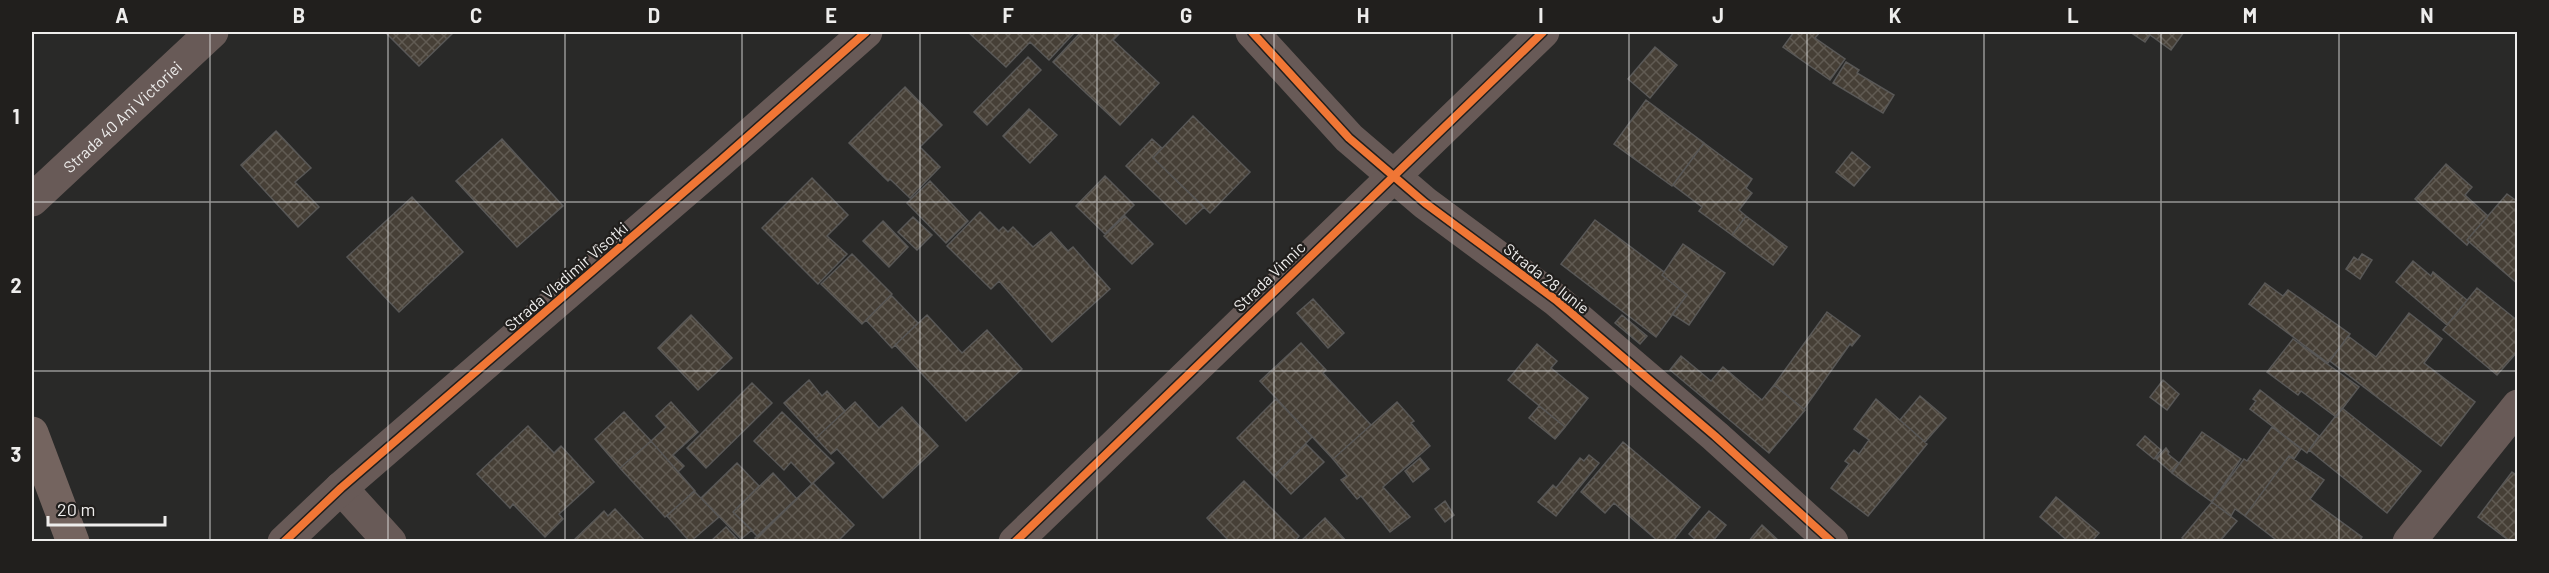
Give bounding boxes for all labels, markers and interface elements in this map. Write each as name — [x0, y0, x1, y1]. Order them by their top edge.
text: A — [115, 3, 129, 27]
text: B — [293, 3, 305, 27]
text: C — [470, 3, 482, 27]
text: D — [648, 3, 660, 27]
text: E — [825, 3, 837, 27]
text: F — [1002, 3, 1014, 27]
text: G — [1180, 3, 1192, 27]
text: H — [1357, 3, 1369, 27]
text: I — [1538, 3, 1544, 27]
text: J — [1712, 3, 1724, 27]
text: K — [1889, 3, 1902, 27]
text: L — [2067, 3, 2079, 27]
text: M — [2243, 3, 2257, 27]
text: N — [2420, 3, 2434, 27]
street label: Strada 40 Ani Victoriei — [59, 56, 185, 176]
text: 1 — [12, 104, 20, 128]
street label: Strada Vladimir Vîsoțki — [501, 217, 631, 335]
street label: Strada Vinnic — [1229, 237, 1309, 315]
street label: Strada 28 Iunie — [1500, 239, 1594, 317]
text: 2 — [10, 273, 22, 297]
text: 3 — [11, 442, 21, 466]
scale bar — [48, 489, 165, 527]
text: 20 m — [57, 498, 95, 520]

